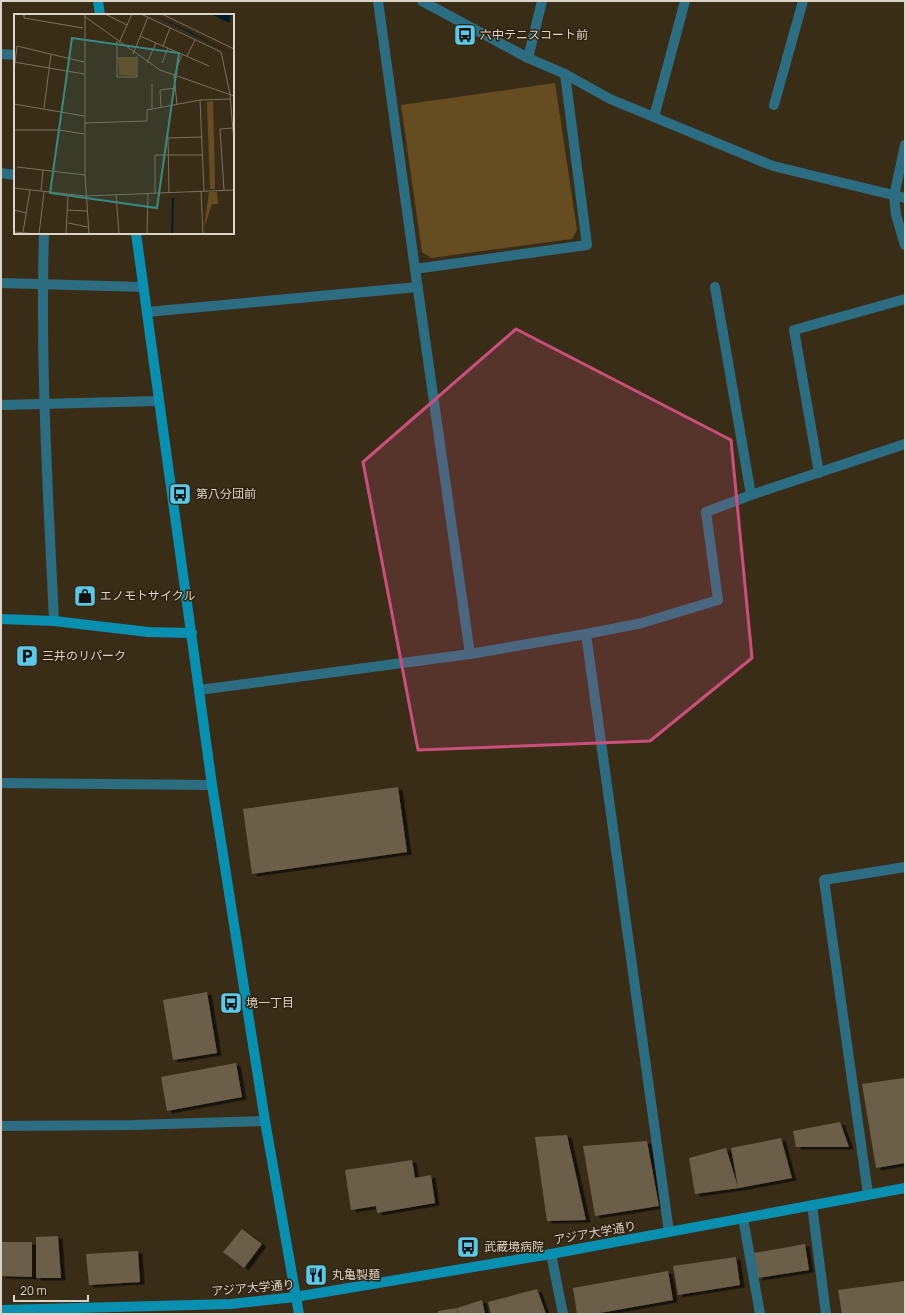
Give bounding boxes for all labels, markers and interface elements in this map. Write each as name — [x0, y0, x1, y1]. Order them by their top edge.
inset map — [14, 14, 234, 234]
bus stop icon: 六中テニスコート前 — [452, 22, 478, 48]
place label: 六中テニスコート前 — [480, 26, 588, 43]
bus stop icon: 第八分団前 — [167, 481, 193, 507]
place label: 第八分団前 — [196, 485, 256, 502]
shop icon: エノモトサイクル — [72, 583, 98, 609]
place label: エノモトサイクル — [100, 587, 195, 604]
parking icon: 三井のリパーク — [14, 643, 40, 669]
place label: 三井のリパーク — [42, 647, 126, 664]
bus stop icon: 境一丁目 — [218, 990, 244, 1016]
place label: 境一丁目 — [246, 994, 294, 1011]
street label: アジア大学通り — [552, 1217, 638, 1248]
bus stop icon: 武蔵境病院 — [455, 1234, 481, 1260]
place label: 武蔵境病院 — [484, 1238, 544, 1255]
restaurant icon: 丸亀製麺 — [303, 1262, 329, 1288]
place label: 丸亀製麺 — [332, 1266, 380, 1283]
street label: アジア大学通り — [211, 1275, 295, 1300]
scale bar — [14, 1277, 88, 1303]
text: 20 m — [20, 1282, 47, 1299]

